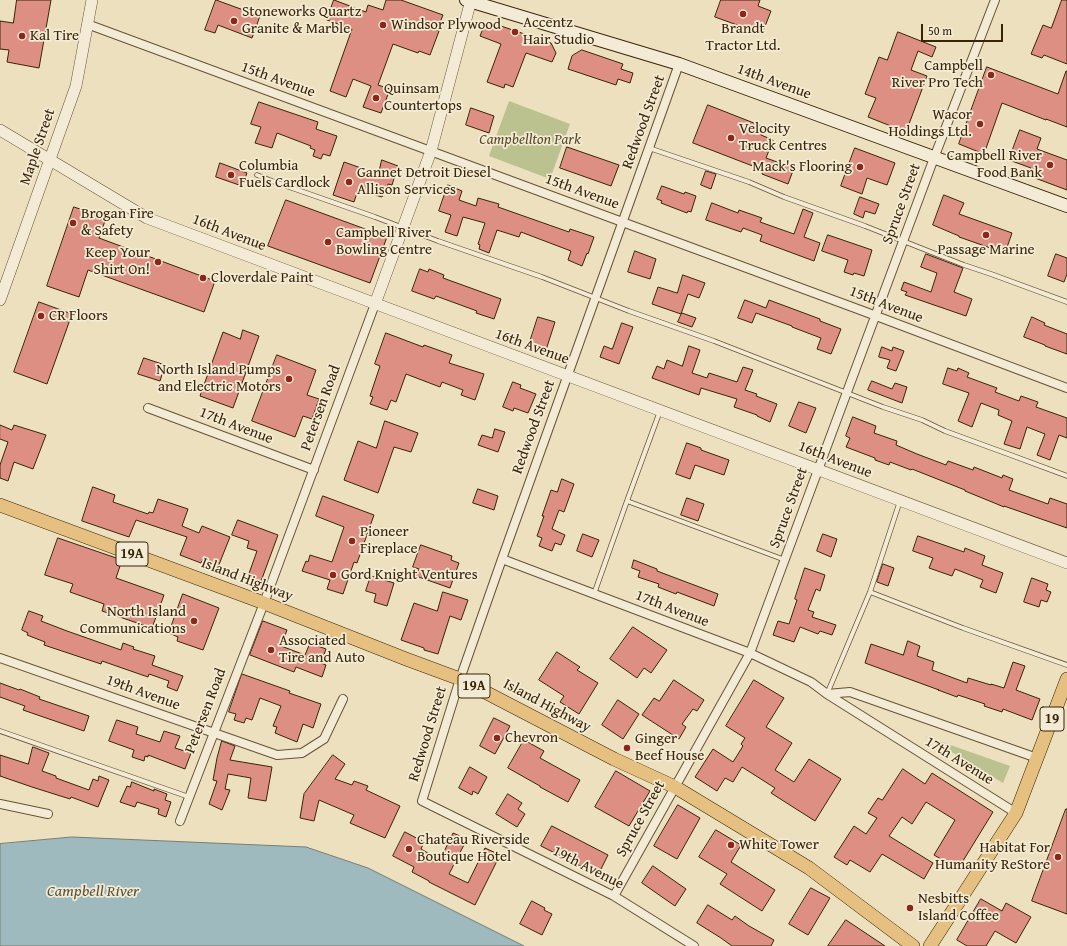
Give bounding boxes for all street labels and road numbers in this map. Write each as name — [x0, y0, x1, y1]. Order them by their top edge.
street label: 15th Avenue — [238, 58, 318, 102]
street label: 14th Avenue — [734, 60, 814, 104]
street label: Redwood Street — [619, 73, 669, 171]
street label: Maple Street — [16, 106, 60, 188]
street label: Spruce Street — [879, 161, 925, 247]
street label: 15th Avenue — [542, 170, 622, 214]
street label: 16th Avenue — [190, 211, 268, 255]
street label: 15th Avenue — [847, 283, 925, 327]
street label: 16th Avenue — [492, 325, 572, 369]
street label: Petersen Road — [297, 363, 345, 453]
street label: Redwood Street — [509, 378, 559, 476]
street label: 17th Avenue — [197, 404, 275, 448]
street label: 16th Avenue — [796, 438, 874, 482]
street label: Spruce Street — [766, 465, 812, 551]
road number: 19A — [116, 542, 148, 566]
street label: Island Highway — [199, 554, 295, 606]
street label: 17th Avenue — [633, 587, 711, 631]
street label: Petersen Road — [182, 666, 230, 756]
street label: 19th Avenue — [103, 671, 183, 715]
road number: 19A — [458, 674, 490, 698]
street label: Island Highway — [500, 675, 594, 737]
street label: Redwood Street — [405, 684, 451, 784]
road number: 19 — [1040, 707, 1064, 731]
street label: 17th Avenue — [921, 733, 997, 789]
street label: Spruce Street — [613, 778, 669, 860]
street label: 19th Avenue — [549, 842, 627, 894]

